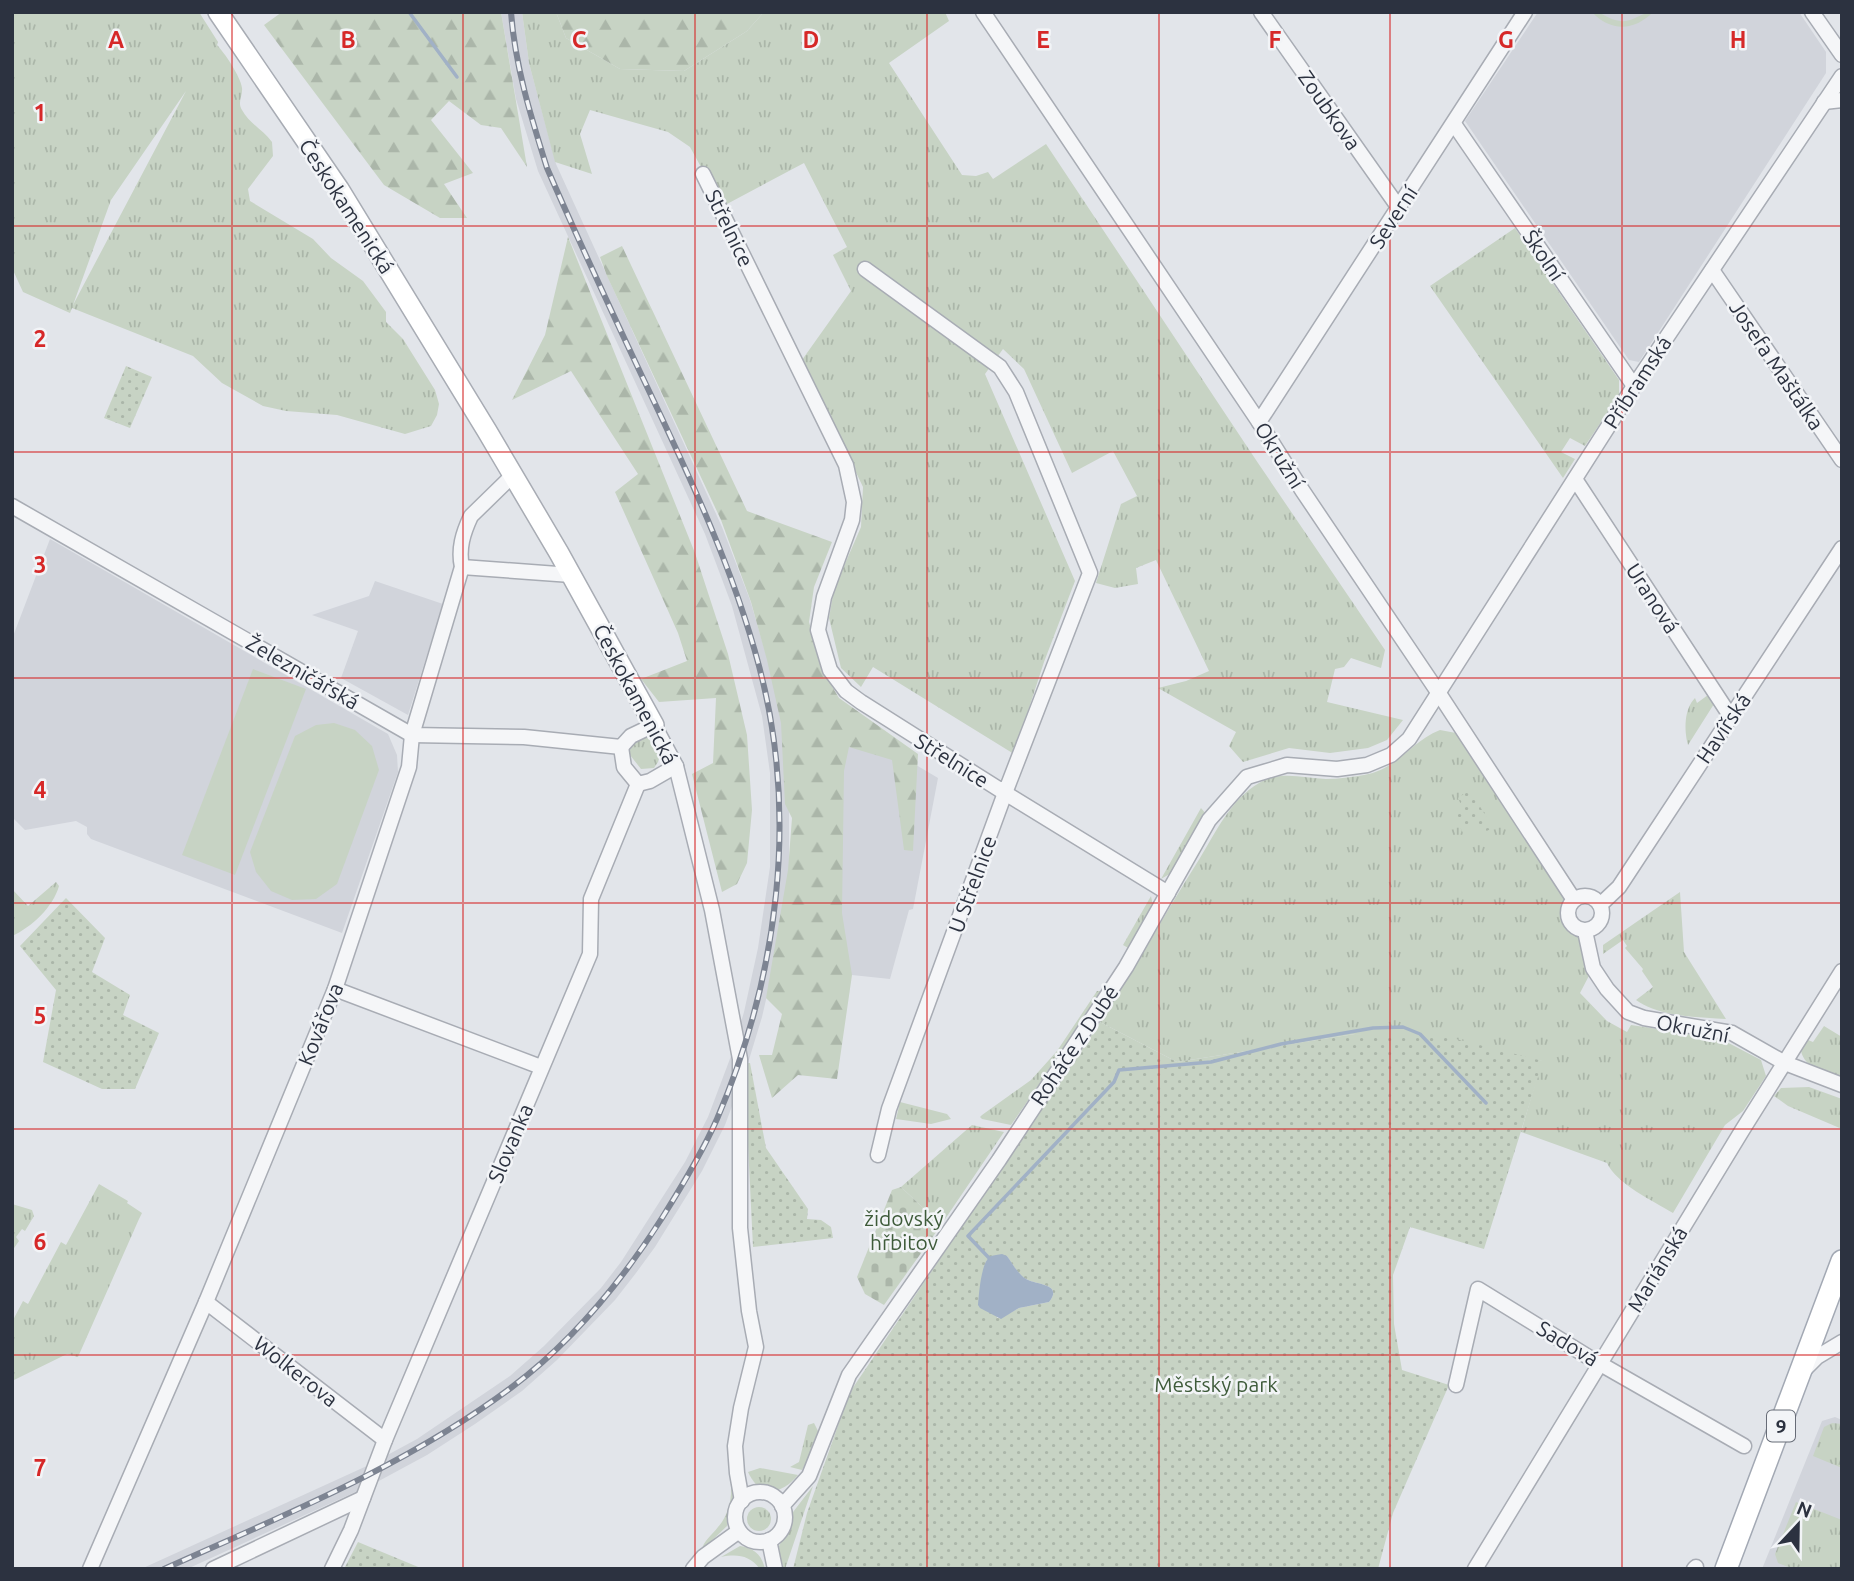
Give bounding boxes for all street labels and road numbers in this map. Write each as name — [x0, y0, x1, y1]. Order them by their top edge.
street label: Zoubkova — [1294, 66, 1366, 154]
street label: Českokamenická — [295, 134, 399, 278]
street label: Severní — [1364, 181, 1422, 253]
street label: Střelnice — [701, 186, 759, 270]
street label: Školní — [1518, 225, 1570, 286]
street label: Josefa Maštálka — [1725, 296, 1829, 434]
street label: Příbramská — [1598, 331, 1676, 433]
street label: Okružní — [1250, 417, 1310, 493]
street label: Uranová — [1622, 559, 1684, 637]
street label: Českokamenická — [589, 620, 683, 768]
street label: Železničářská — [242, 630, 364, 714]
street label: Havířská — [1691, 688, 1755, 768]
street label: Střelnice — [911, 728, 993, 792]
street label: U Střelnice — [943, 832, 1001, 936]
street label: Kovářova — [293, 979, 347, 1069]
street label: Roháče z Dubé — [1025, 981, 1123, 1109]
street label: Okružní — [1655, 1009, 1732, 1047]
street label: Slovanka — [483, 1100, 537, 1186]
street label: Mariánská — [1622, 1222, 1692, 1316]
street label: Sadová — [1533, 1315, 1603, 1371]
street label: Wolkerova — [249, 1331, 343, 1411]
road number: 9 — [1767, 1410, 1795, 1442]

